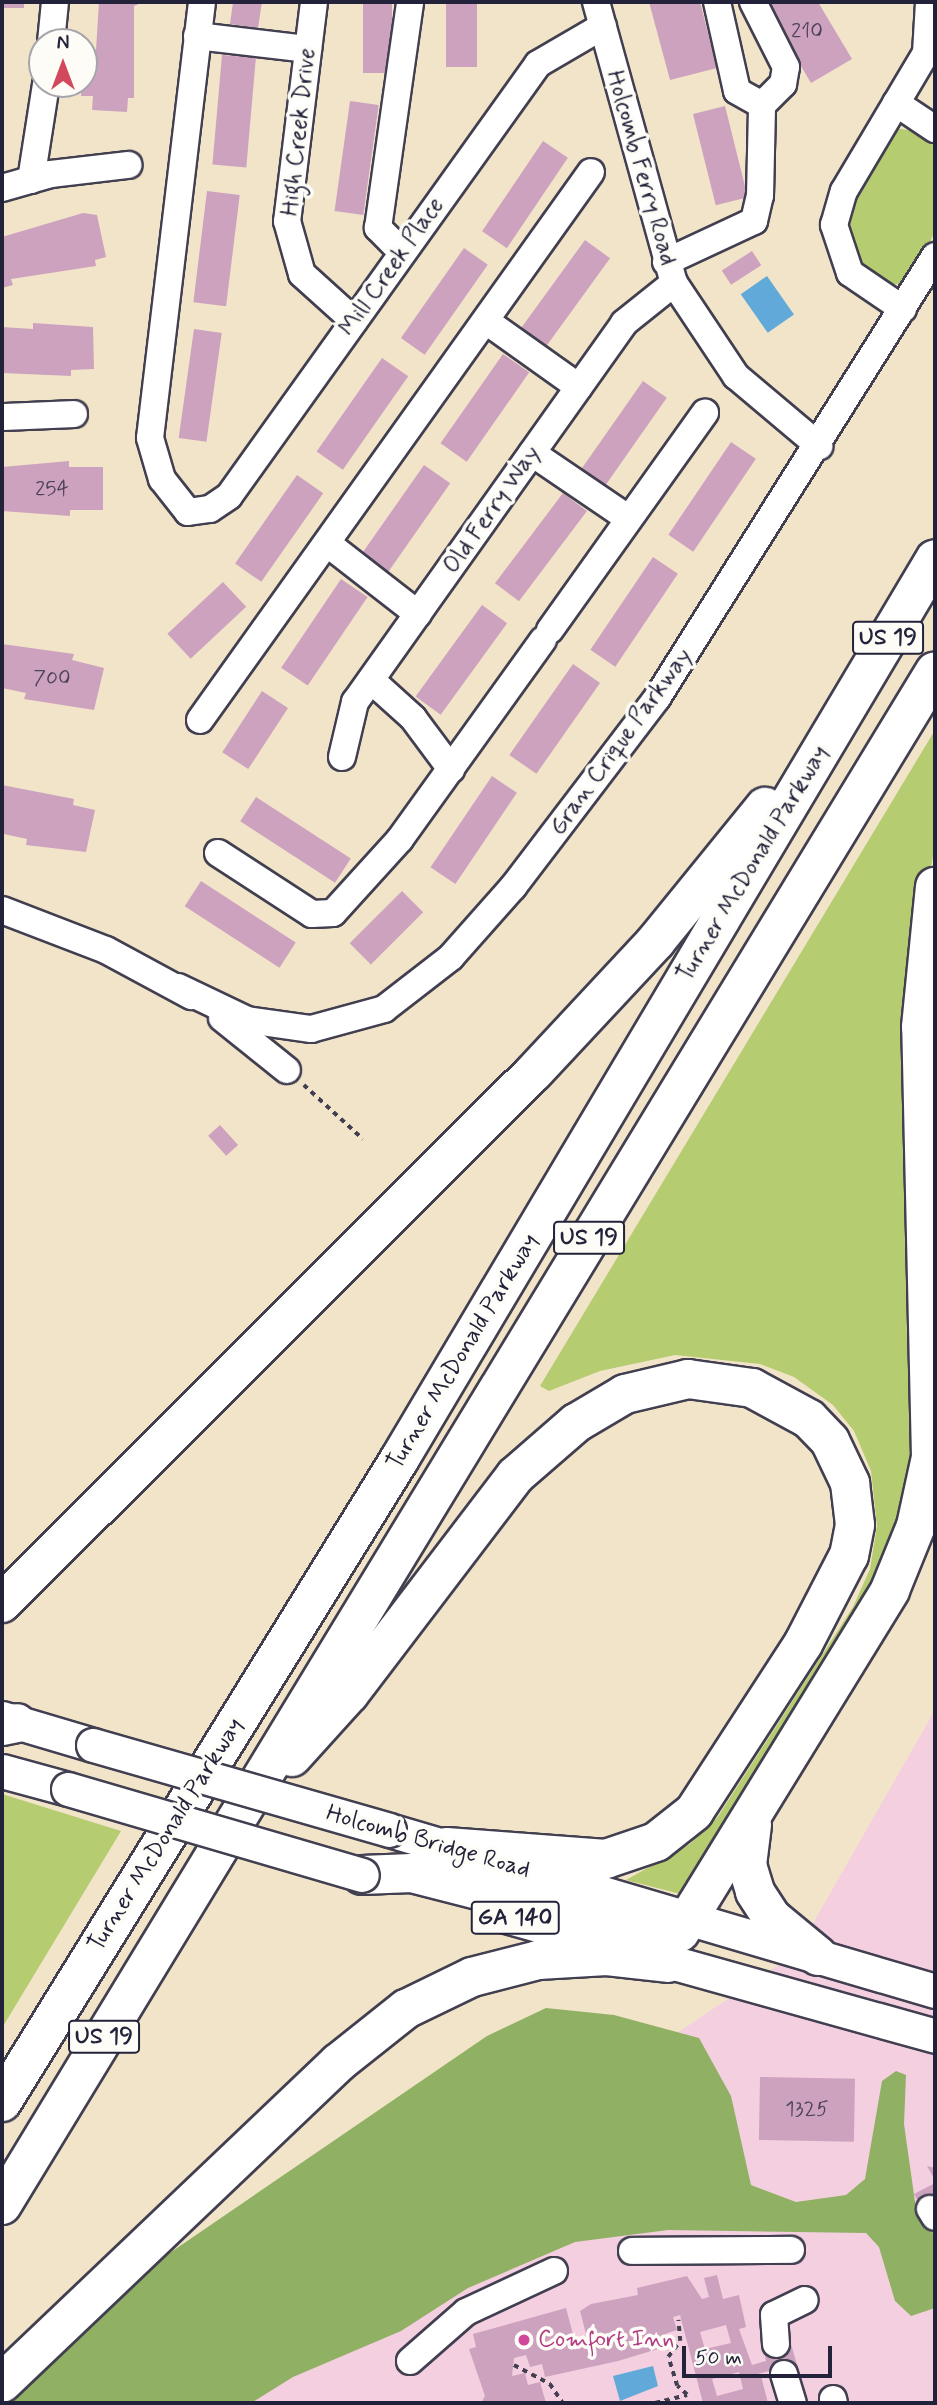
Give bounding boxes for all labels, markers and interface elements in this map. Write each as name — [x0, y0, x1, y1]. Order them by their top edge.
house number: 210 — [791, 18, 823, 44]
north arrow — [28, 28, 98, 98]
text: N — [57, 31, 69, 56]
street label: High Creek Drive — [276, 46, 322, 218]
street label: Holcomb Ferry Road — [599, 67, 683, 269]
street label: Mill Creek Place — [333, 192, 451, 342]
street label: Old Ferry Way — [437, 440, 547, 580]
house number: 254 — [35, 476, 69, 502]
road number: US 19 — [851, 618, 925, 658]
street label: Gran Crique Parkway — [544, 643, 698, 841]
house number: 700 — [33, 665, 71, 691]
street label: Turner McDonald Parkway — [670, 739, 836, 989]
road number: US 19 — [552, 1218, 626, 1258]
street label: Turner McDonald Parkway — [380, 1227, 546, 1477]
street label: Turner McDonald Parkway — [81, 1711, 251, 1959]
street label: Holcomb Bridge Road — [323, 1799, 533, 1885]
road number: GA 140 — [470, 1898, 560, 1938]
road number: US 19 — [67, 2018, 141, 2056]
house number: 1325 — [785, 2096, 829, 2122]
place label: Comfort Inn — [538, 2326, 670, 2354]
marker: Comfort Inn — [516, 2332, 532, 2348]
scale bar — [685, 2332, 836, 2376]
text: 50 m — [695, 2344, 742, 2372]

